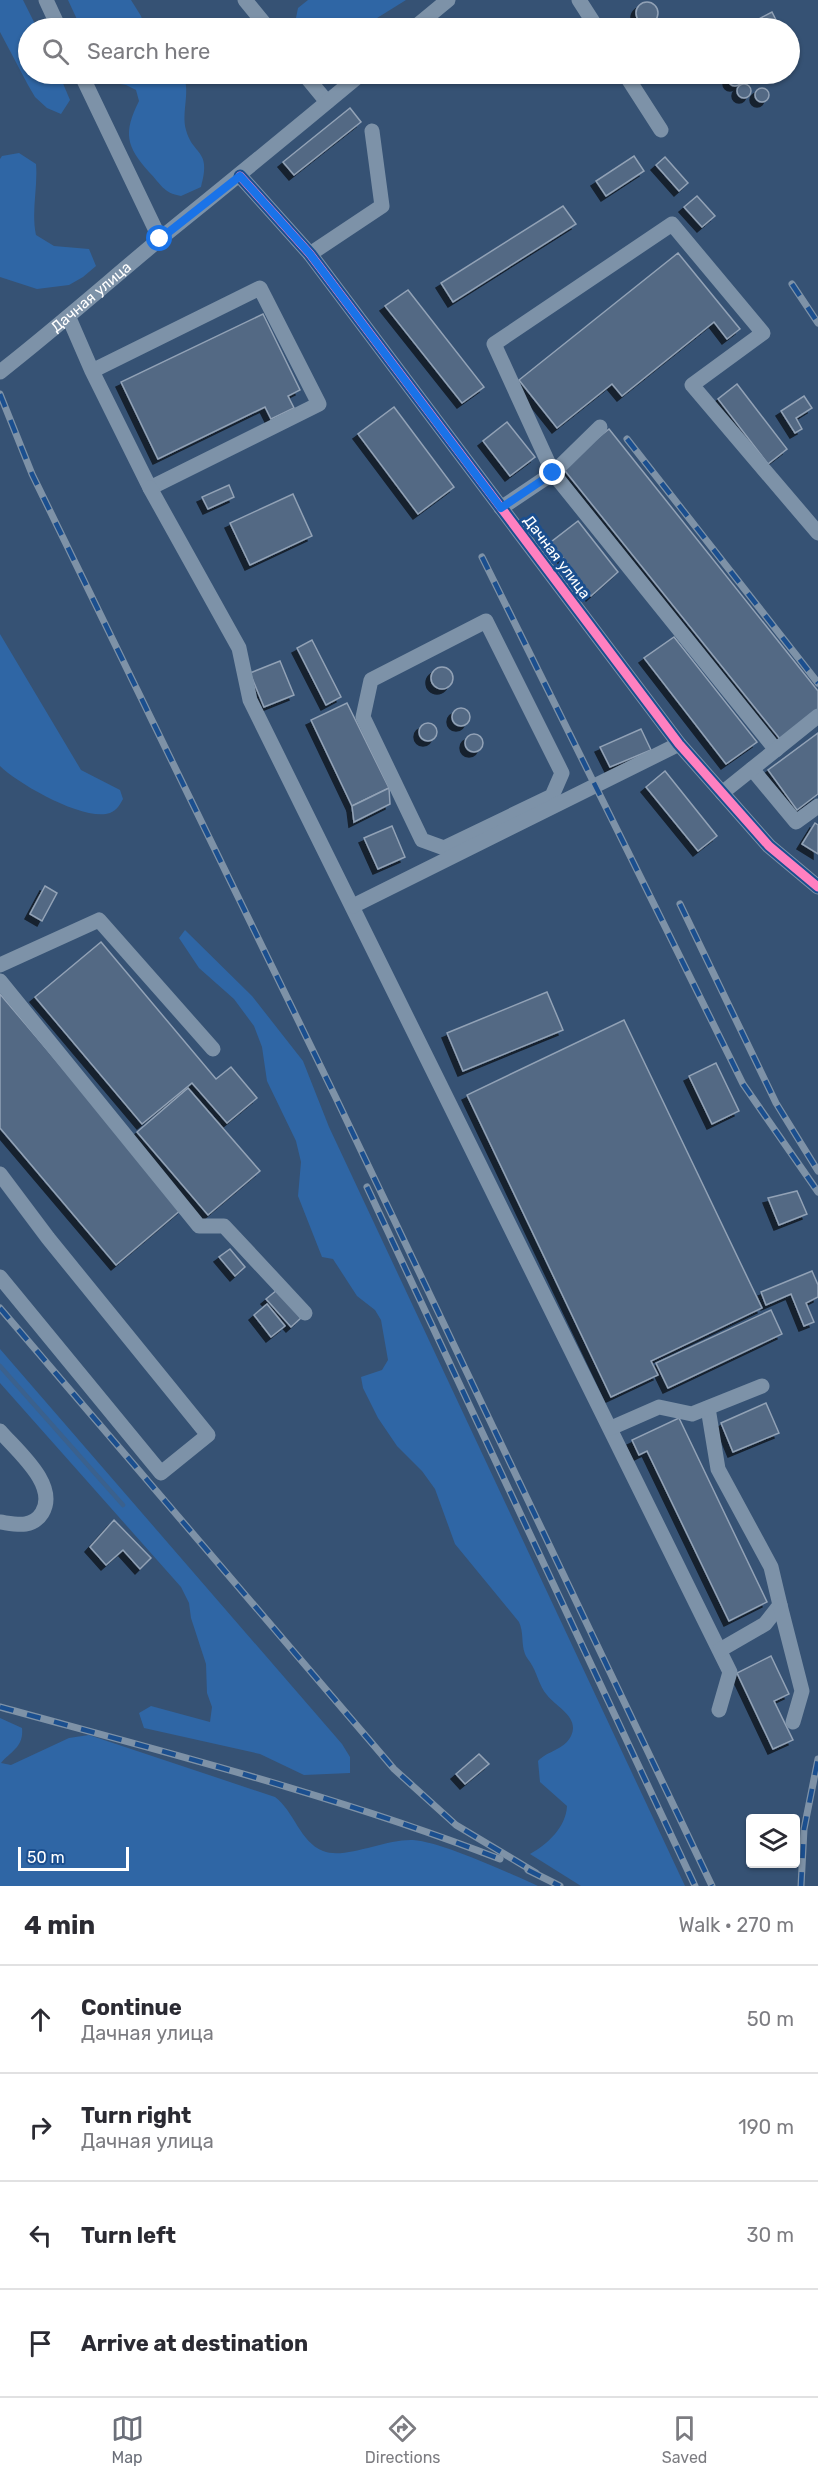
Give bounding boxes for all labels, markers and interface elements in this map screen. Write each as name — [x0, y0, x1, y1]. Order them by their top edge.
search box — [18, 18, 800, 84]
icon: search — [39, 35, 72, 68]
text: Search here — [87, 38, 210, 65]
route start — [146, 225, 172, 251]
street label: Дачная улица — [47, 258, 135, 336]
route end — [539, 459, 565, 485]
street label: Дачная улица — [520, 512, 594, 602]
map controls — [746, 1814, 800, 1868]
button: layers — [746, 1814, 800, 1868]
scale bar — [18, 1844, 129, 1872]
text: 50 m — [27, 1848, 65, 1867]
text: 4 min — [24, 1910, 95, 1941]
text: Walk · 270 m — [679, 1913, 794, 1937]
text: Continue — [81, 1994, 182, 2021]
icon: ahead — [24, 2003, 57, 2036]
text: 50 m — [747, 2007, 794, 2031]
text: Дачная улица — [81, 2021, 214, 2045]
text: Turn right — [81, 2102, 191, 2129]
icon: right — [24, 2111, 57, 2144]
text: 190 m — [738, 2115, 794, 2139]
text: Дачная улица — [81, 2129, 214, 2153]
icon: left — [24, 2219, 57, 2252]
text: Turn left — [81, 2222, 176, 2249]
text: 30 m — [747, 2223, 794, 2247]
icon: arrive — [24, 2327, 57, 2360]
text: Arrive at destination — [81, 2330, 308, 2357]
tab: Map — [111, 2412, 144, 2467]
tab: Directions — [365, 2412, 441, 2467]
tab: Saved — [662, 2412, 707, 2467]

